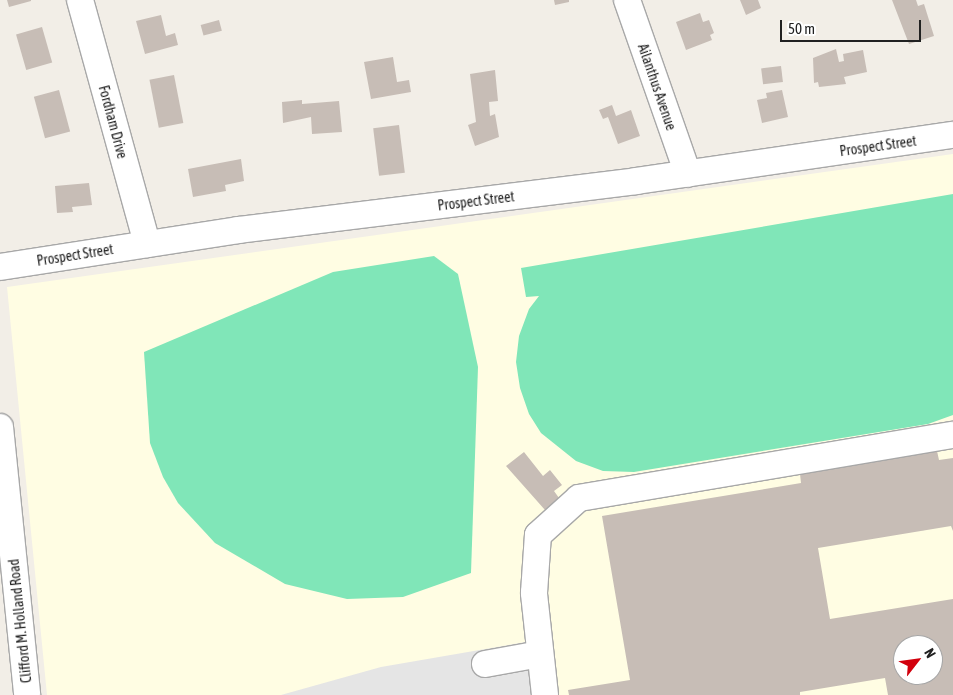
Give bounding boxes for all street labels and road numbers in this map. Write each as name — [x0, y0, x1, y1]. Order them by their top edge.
street label: Ailanthus Avenue — [634, 42, 680, 132]
street label: Fordham Drive — [95, 84, 131, 160]
street label: Prospect Street — [839, 132, 917, 160]
street label: Prospect Street — [437, 188, 515, 214]
street label: Prospect Street — [36, 241, 114, 269]
street label: Clifford M. Holland Road — [5, 558, 35, 684]

